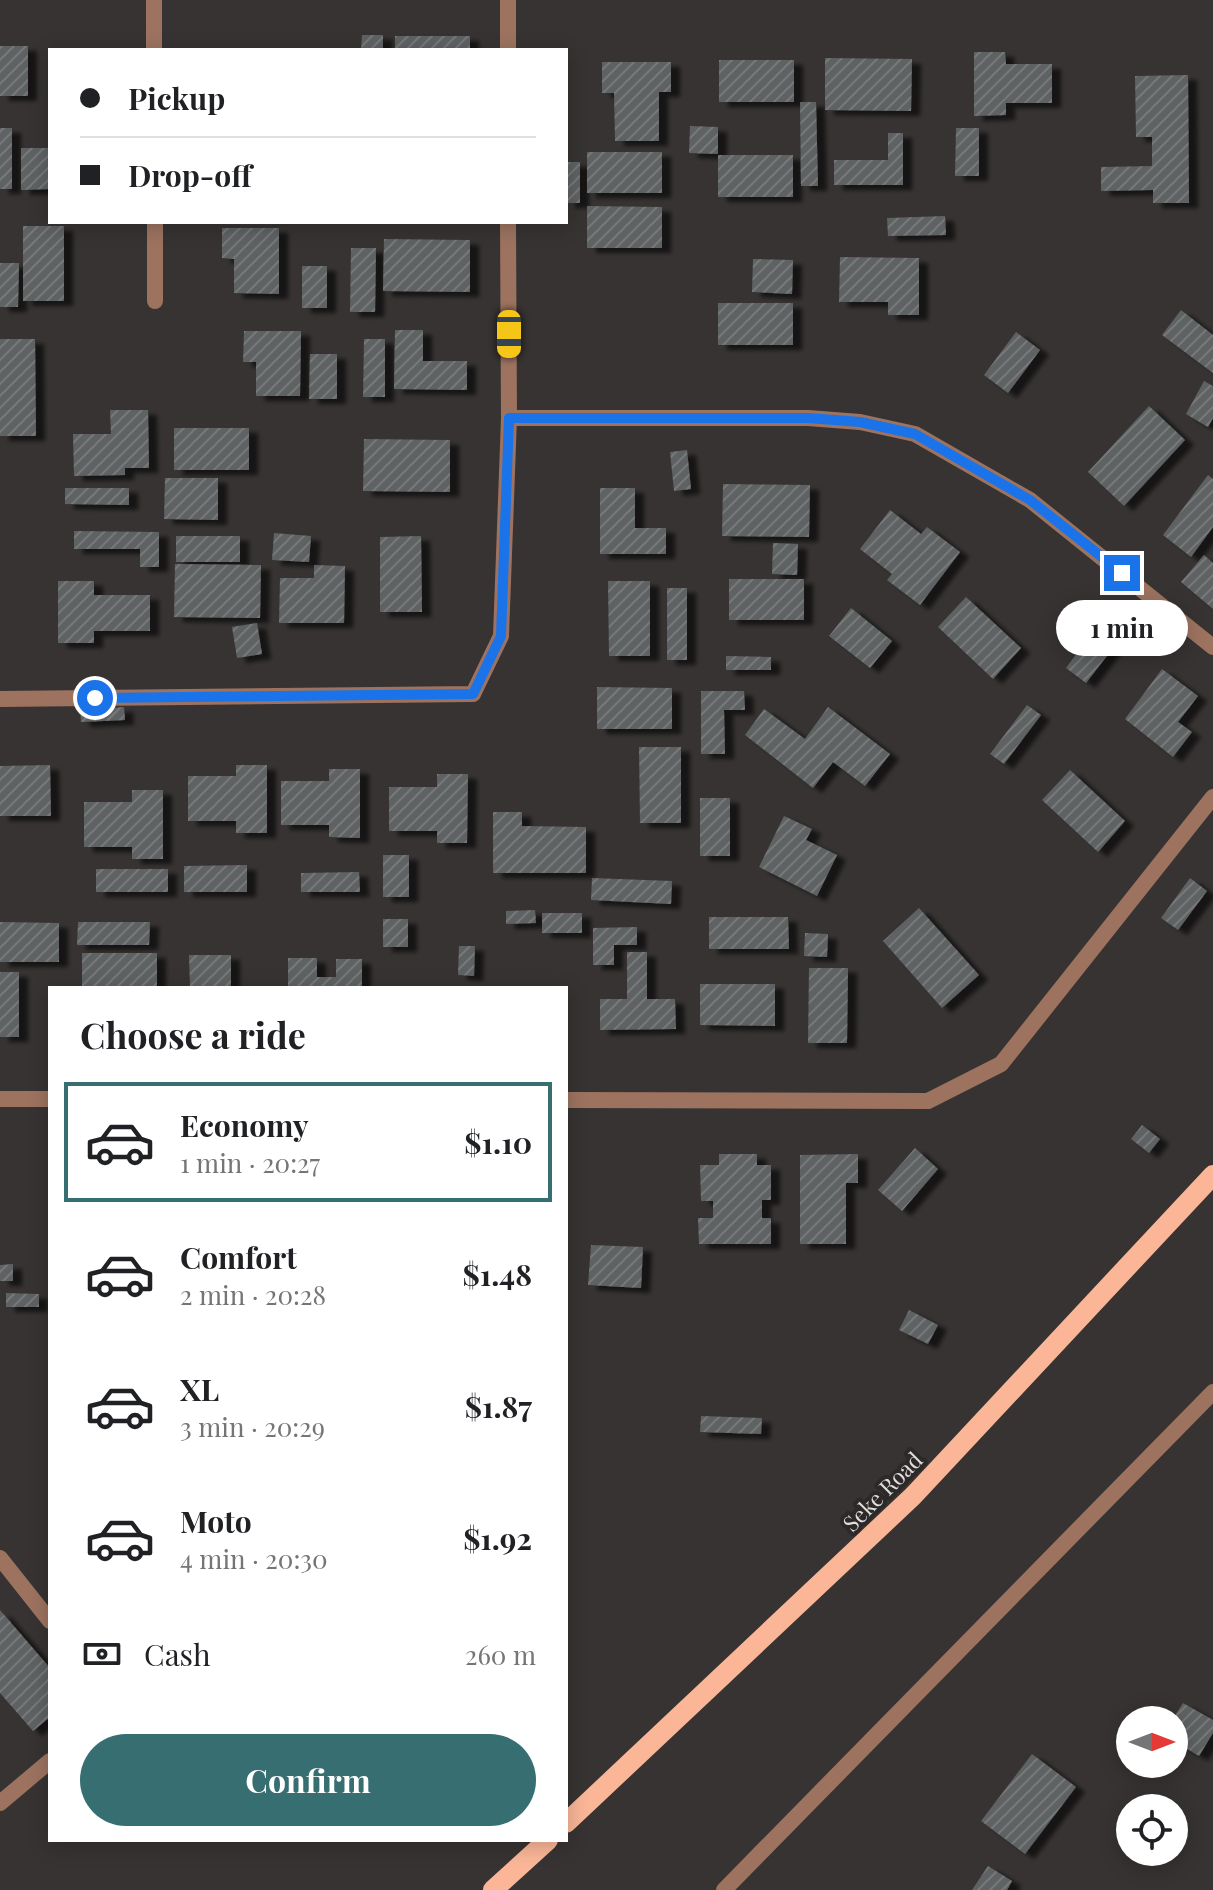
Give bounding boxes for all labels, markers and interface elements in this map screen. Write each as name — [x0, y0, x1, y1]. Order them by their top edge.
text: Pickup — [128, 78, 225, 118]
text: Drop-off — [128, 155, 252, 195]
car — [497, 310, 521, 358]
route end — [1104, 555, 1140, 591]
callout: 1 min — [1056, 601, 1188, 657]
text: 1 min — [1090, 610, 1154, 645]
route start — [77, 680, 113, 716]
text: Choose a ride — [80, 1010, 306, 1058]
text: Economy — [180, 1105, 309, 1145]
icon: car — [84, 1106, 156, 1178]
text: $1.10 — [464, 1122, 532, 1162]
text: 1 min · 20:27 — [180, 1145, 320, 1180]
text: Comfort — [180, 1237, 297, 1277]
icon: car — [84, 1238, 156, 1310]
text: $1.48 — [463, 1254, 532, 1294]
text: 2 min · 20:28 — [180, 1277, 326, 1312]
text: XL — [180, 1369, 219, 1409]
icon: car — [84, 1370, 156, 1442]
text: $1.87 — [465, 1386, 532, 1426]
text: 3 min · 20:29 — [180, 1409, 325, 1444]
street label: Seke Road — [836, 1444, 929, 1537]
text: Moto — [180, 1501, 252, 1541]
icon: car — [84, 1502, 156, 1574]
text: $1.92 — [463, 1518, 532, 1558]
text: 4 min · 20:30 — [180, 1541, 328, 1576]
icon: cash — [80, 1632, 124, 1676]
text: Cash — [144, 1634, 211, 1674]
text: 260 m — [465, 1637, 536, 1672]
north arrow — [1116, 1706, 1188, 1778]
map controls — [1116, 1706, 1188, 1866]
button: Confirm — [80, 1734, 536, 1826]
button: locate — [1116, 1794, 1188, 1866]

